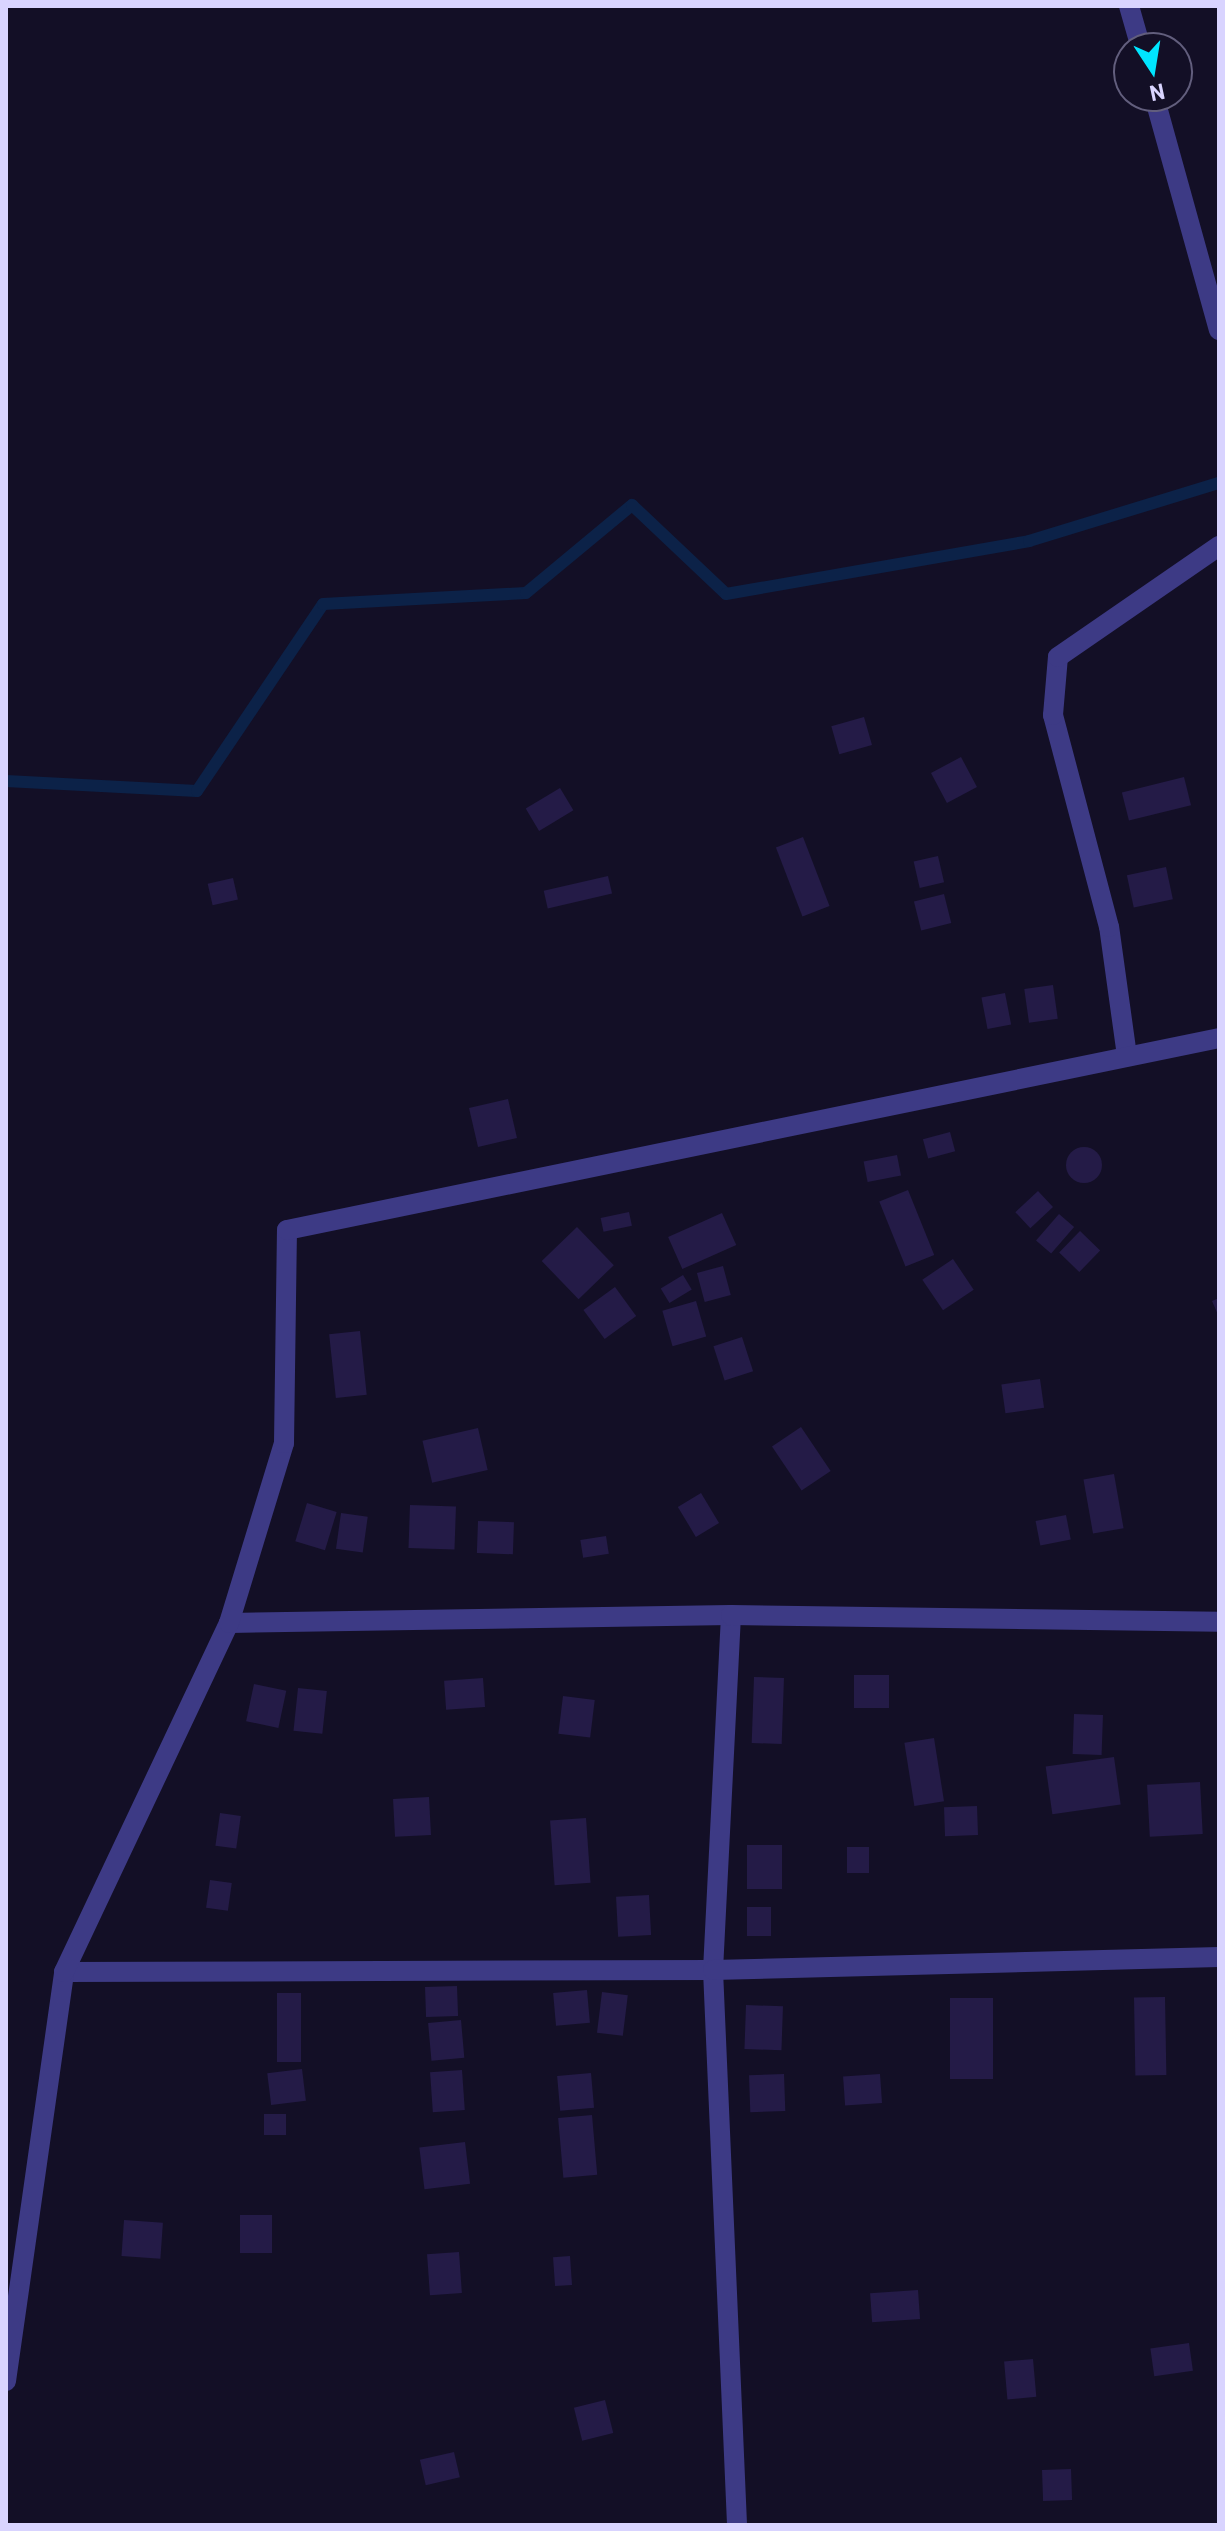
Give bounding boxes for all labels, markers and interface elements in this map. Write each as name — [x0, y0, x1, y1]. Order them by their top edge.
north arrow — [1113, 32, 1193, 112]
text: N — [1148, 79, 1167, 108]

